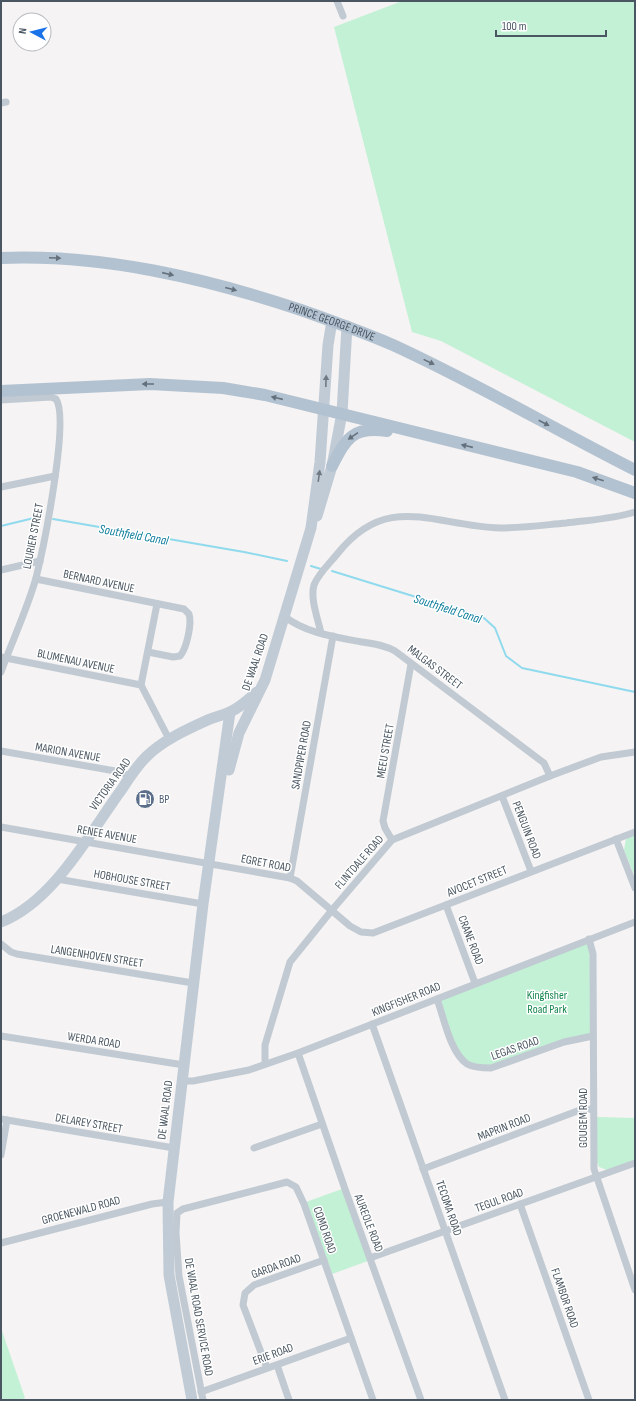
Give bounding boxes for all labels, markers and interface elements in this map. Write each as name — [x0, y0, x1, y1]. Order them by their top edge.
north arrow — [12, 12, 52, 52]
scale bar — [496, 12, 606, 38]
text: 100 m — [502, 19, 527, 34]
text: N — [16, 27, 29, 35]
one-way arrow — [49, 255, 61, 262]
one-way arrow — [162, 271, 174, 277]
one-way arrow — [226, 286, 238, 292]
street label: PRINCE GEORGE DRIVE — [286, 299, 377, 345]
one-way arrow — [423, 359, 434, 365]
one-way arrow — [323, 374, 329, 387]
one-way arrow — [141, 381, 154, 387]
one-way arrow — [271, 394, 284, 400]
one-way arrow — [538, 419, 550, 426]
one-way arrow — [347, 433, 358, 440]
one-way arrow — [461, 443, 473, 449]
one-way arrow — [315, 469, 322, 482]
one-way arrow — [592, 476, 604, 482]
street label: LOURIER STREET — [20, 502, 47, 570]
water label: Southfield Canal — [98, 521, 170, 549]
street label: BERNARD AVENUE — [62, 567, 136, 596]
water label: Southfield Canal — [412, 591, 484, 628]
street label: DE WAAL ROAD — [239, 632, 272, 693]
street label: MALGAS STREET — [404, 642, 465, 693]
street label: BLUMENAU AVENUE — [36, 646, 116, 677]
street label: SANDPIPER ROAD — [288, 719, 315, 791]
street label: MEEU STREET — [373, 723, 398, 780]
street label: MARION AVENUE — [34, 739, 102, 766]
street label: VICTORIA ROAD — [86, 755, 135, 814]
fuel station icon: BP — [134, 788, 156, 810]
place label: BP — [159, 792, 169, 807]
street label: PENGUIN ROAD — [509, 799, 544, 861]
street label: RENEE AVENUE — [76, 822, 138, 847]
street label: FLINTDALE ROAD — [332, 832, 387, 893]
street label: EGRET ROAD — [240, 851, 292, 876]
street label: AVOCET STREET — [444, 863, 510, 901]
street label: HOBHOUSE STREET — [92, 866, 172, 895]
street label: CRANE ROAD — [454, 913, 487, 967]
street label: LANGENHOVEN STREET — [50, 942, 144, 971]
street label: KINGFISHER ROAD — [369, 979, 443, 1020]
park label: Kingfisher Road Park — [527, 988, 568, 1017]
street label: WERDA ROAD — [66, 1029, 122, 1052]
street label: LEGAS ROAD — [489, 1033, 541, 1064]
street label: DE WAAL ROAD — [154, 1080, 177, 1140]
street label: GOUGEM ROAD — [576, 1088, 591, 1148]
street label: DELAREY STREET — [54, 1110, 124, 1137]
street label: MAPRIN ROAD — [475, 1110, 533, 1144]
street label: TECOMA ROAD — [432, 1178, 465, 1238]
street label: TEGUL ROAD — [473, 1185, 525, 1216]
street label: AUREOLE ROAD — [350, 1191, 386, 1254]
street label: GROENEWALD ROAD — [40, 1193, 122, 1228]
street label: COMO ROAD — [309, 1205, 340, 1256]
street label: GARDA ROAD — [249, 1251, 303, 1282]
street label: DE WAAL ROAD SERVICE ROAD — [181, 1257, 216, 1377]
street label: FLAMBOR ROAD — [547, 1266, 582, 1330]
street label: ERIE ROAD — [251, 1340, 296, 1369]

